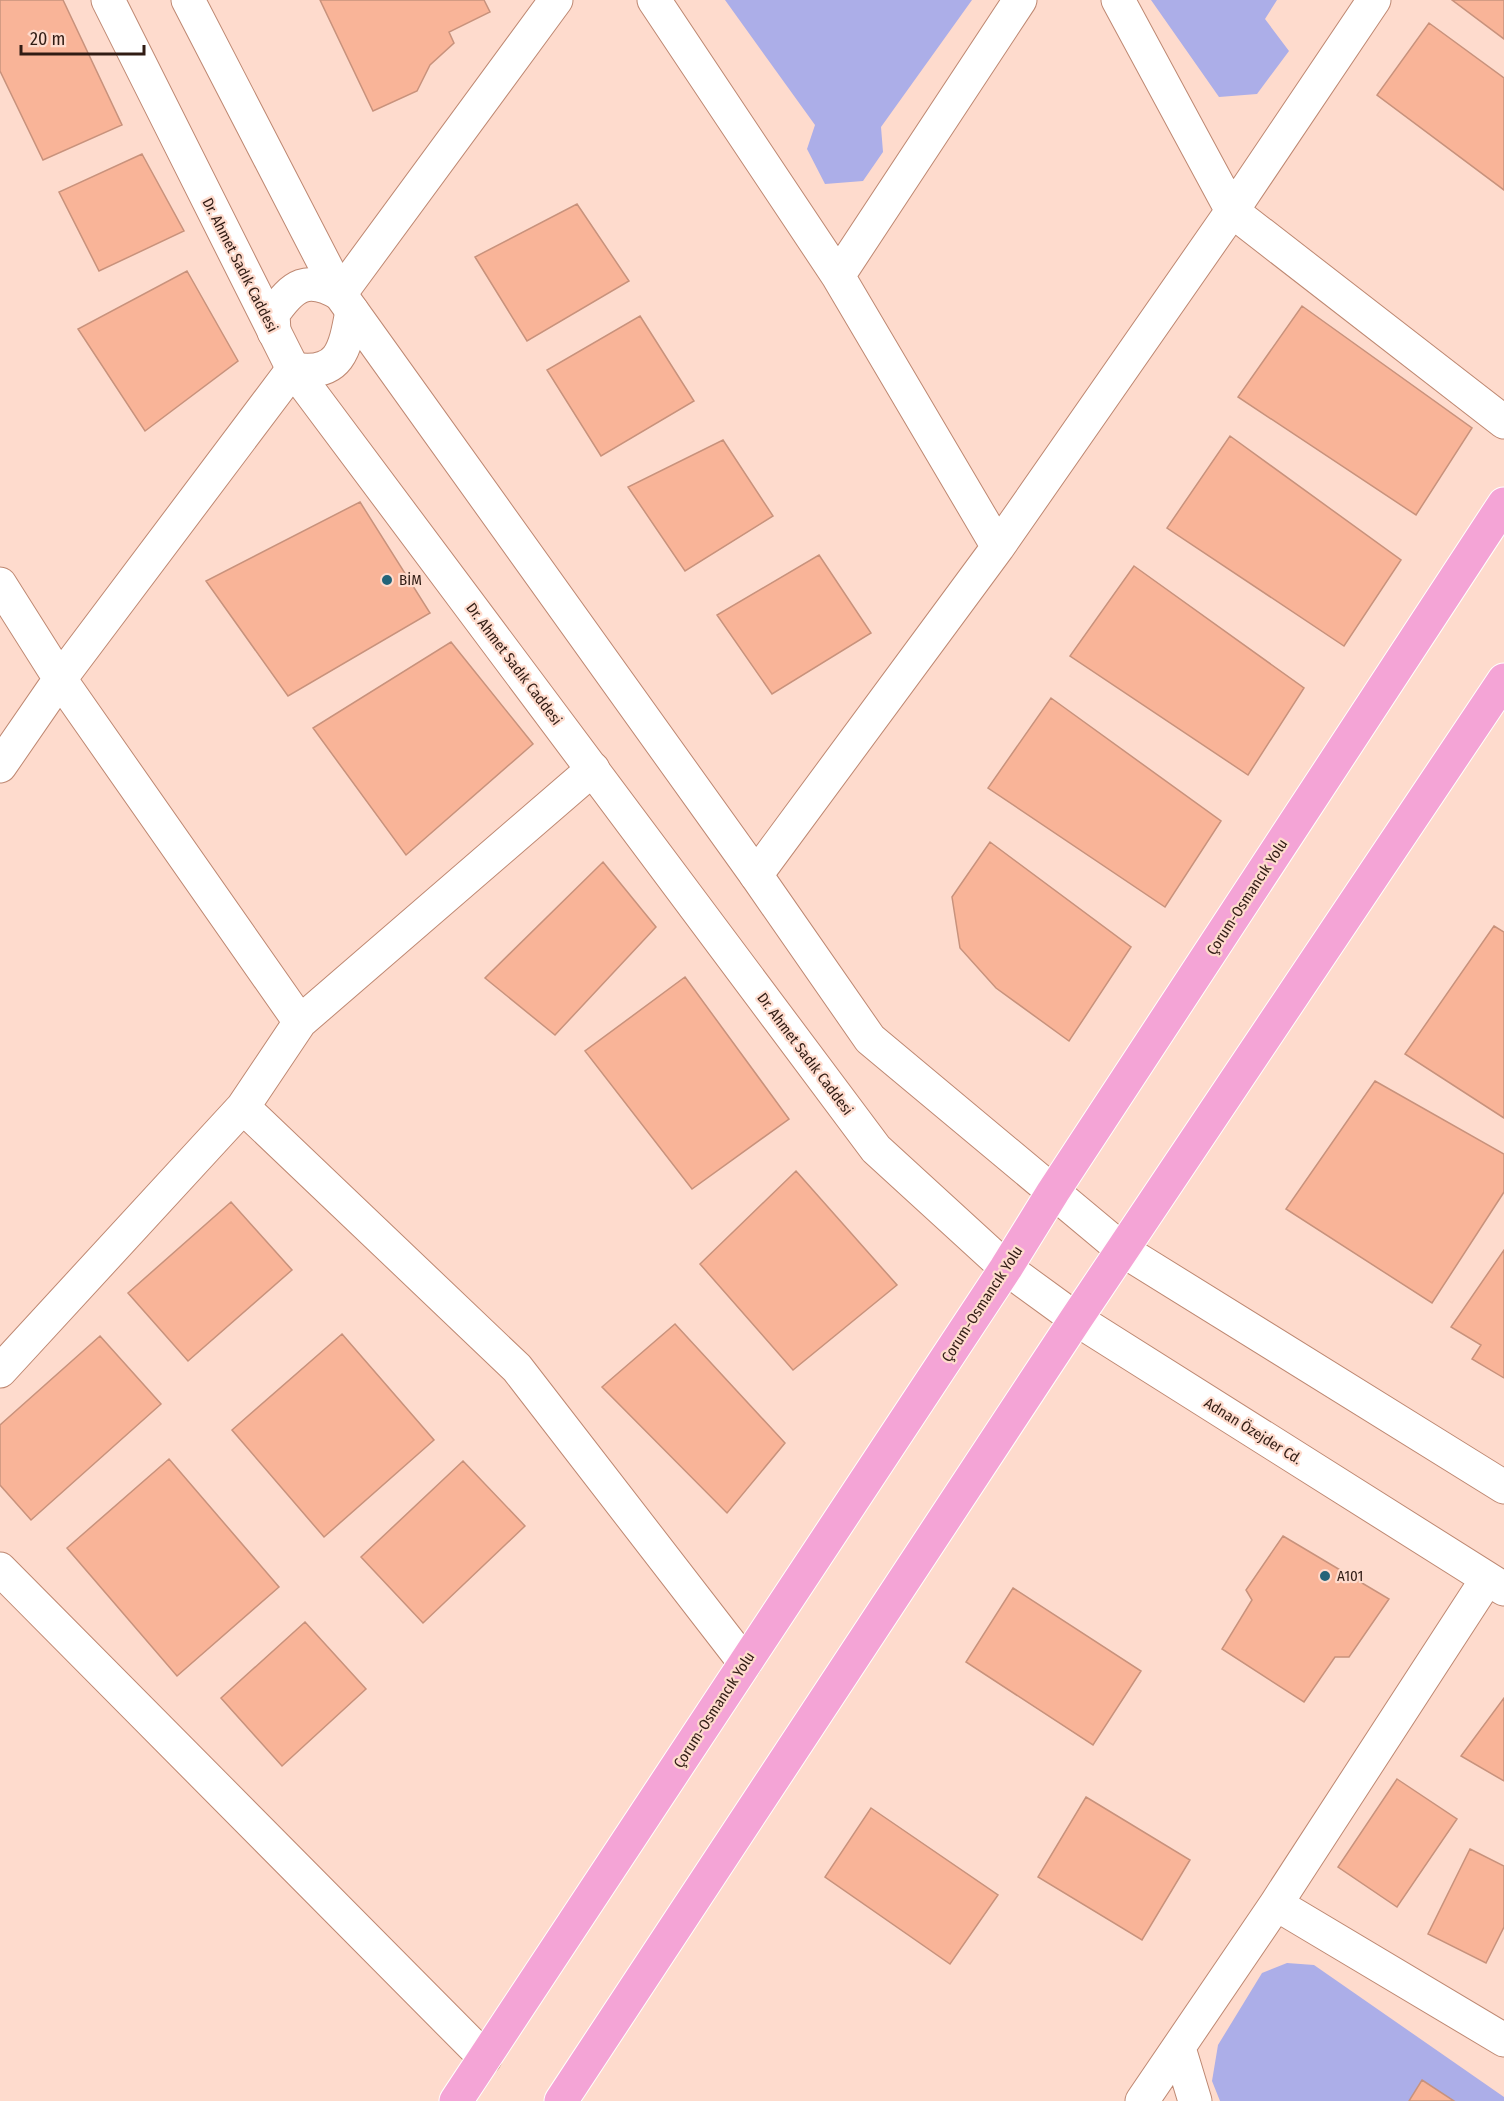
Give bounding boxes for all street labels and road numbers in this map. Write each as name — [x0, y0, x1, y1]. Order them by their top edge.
street label: Dr. Ahmet Sadık Caddesi — [198, 195, 282, 335]
street label: Dr. Ahmet Sadık Caddesi — [462, 599, 566, 729]
street label: Çorum-Osmancık Yolu — [1203, 835, 1291, 959]
street label: Dr. Ahmet Sadık Caddesi — [753, 989, 857, 1119]
street label: Çorum-Osmancık Yolu — [938, 1242, 1026, 1366]
street label: Adnan Özejder Cd. — [1201, 1394, 1305, 1468]
street label: Çorum-Osmancık Yolu — [670, 1648, 758, 1772]

